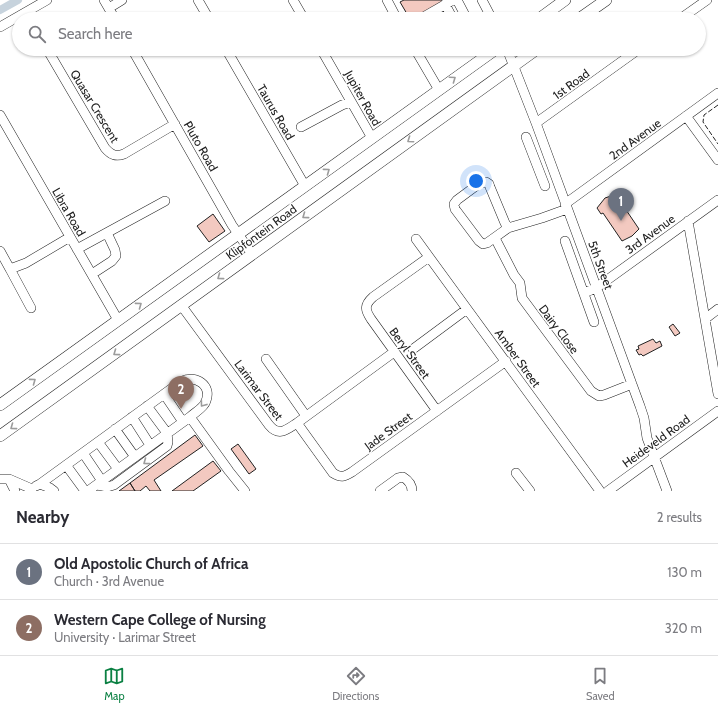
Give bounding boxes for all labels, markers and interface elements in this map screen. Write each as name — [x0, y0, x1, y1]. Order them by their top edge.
search box — [12, 12, 706, 56]
icon: search — [26, 23, 48, 45]
text: Search here — [58, 25, 133, 43]
street label: 1st Road — [550, 66, 592, 102]
street label: Quasar Crescent — [67, 67, 123, 145]
street label: Jupiter Road — [341, 67, 384, 128]
one-way arrow — [449, 77, 456, 84]
street label: Taurus Road — [254, 82, 298, 142]
street label: 2nd Avenue — [606, 115, 664, 163]
street label: Pluto Road — [181, 118, 221, 174]
one-way arrow — [407, 135, 414, 142]
one-way arrow — [322, 169, 329, 176]
your location — [466, 171, 486, 191]
street label: Libra Road — [49, 185, 89, 239]
pin: 1 — [608, 188, 634, 221]
street label: Klipfontein Road — [223, 201, 299, 263]
one-way arrow — [302, 211, 309, 218]
street label: 3rd Avenue — [622, 211, 678, 257]
street label: 5th Street — [585, 239, 617, 291]
one-way arrow — [218, 272, 225, 279]
street label: Dairy Close — [536, 302, 582, 356]
one-way arrow — [134, 303, 141, 310]
street label: Beryl Street — [386, 325, 434, 381]
street label: Amber Street — [492, 326, 544, 390]
one-way arrow — [113, 348, 120, 355]
street label: Larimar Street — [231, 357, 287, 423]
pin: 2 — [168, 376, 194, 409]
one-way arrow — [29, 378, 36, 386]
one-way arrow — [201, 400, 208, 407]
street label: Jade Street — [361, 409, 415, 454]
street label: Heideveld Road — [619, 411, 693, 471]
one-way arrow — [10, 422, 17, 429]
one-way arrow — [143, 457, 150, 464]
text: Nearby — [16, 507, 69, 527]
text: 2 results — [657, 509, 702, 525]
text: Old Apostolic Church of Africa — [54, 555, 248, 573]
text: 1 — [27, 564, 31, 580]
text: 130 m — [667, 564, 702, 580]
text: Church · 3rd Avenue — [54, 573, 164, 589]
text: Western Cape College of Nursing — [54, 611, 266, 629]
text: 2 — [26, 620, 32, 636]
text: 320 m — [665, 620, 702, 636]
text: University · Larimar Street — [54, 629, 196, 645]
tab: Map — [103, 665, 125, 703]
tab: Directions — [332, 665, 379, 703]
tab: Saved — [586, 665, 615, 703]

